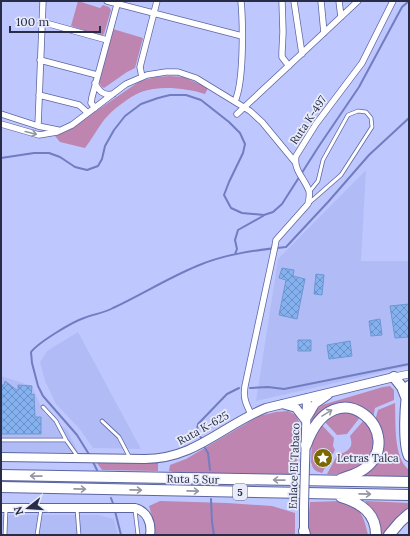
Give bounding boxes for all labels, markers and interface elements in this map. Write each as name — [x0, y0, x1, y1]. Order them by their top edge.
scale bar — [10, 8, 100, 34]
text: 100 m — [16, 14, 49, 29]
street label: Ruta K-497 — [287, 93, 329, 147]
one-way arrow — [25, 130, 38, 138]
street label: Ruta K-625 — [175, 408, 231, 448]
one-way arrow — [321, 409, 333, 417]
street label: Enlace El Tabaco — [285, 423, 303, 509]
place icon: Letras Talca — [312, 447, 334, 469]
place label: Letras Talca — [337, 451, 399, 465]
one-way arrow — [30, 472, 43, 479]
street label: Ruta 5 Sur — [167, 472, 220, 486]
one-way arrow — [273, 476, 286, 484]
road number: 5 — [233, 484, 247, 500]
one-way arrow — [73, 485, 86, 493]
one-way arrow — [129, 486, 142, 494]
one-way arrow — [186, 487, 199, 495]
north arrow — [8, 488, 48, 528]
one-way arrow — [358, 490, 371, 498]
text: N — [10, 504, 26, 517]

